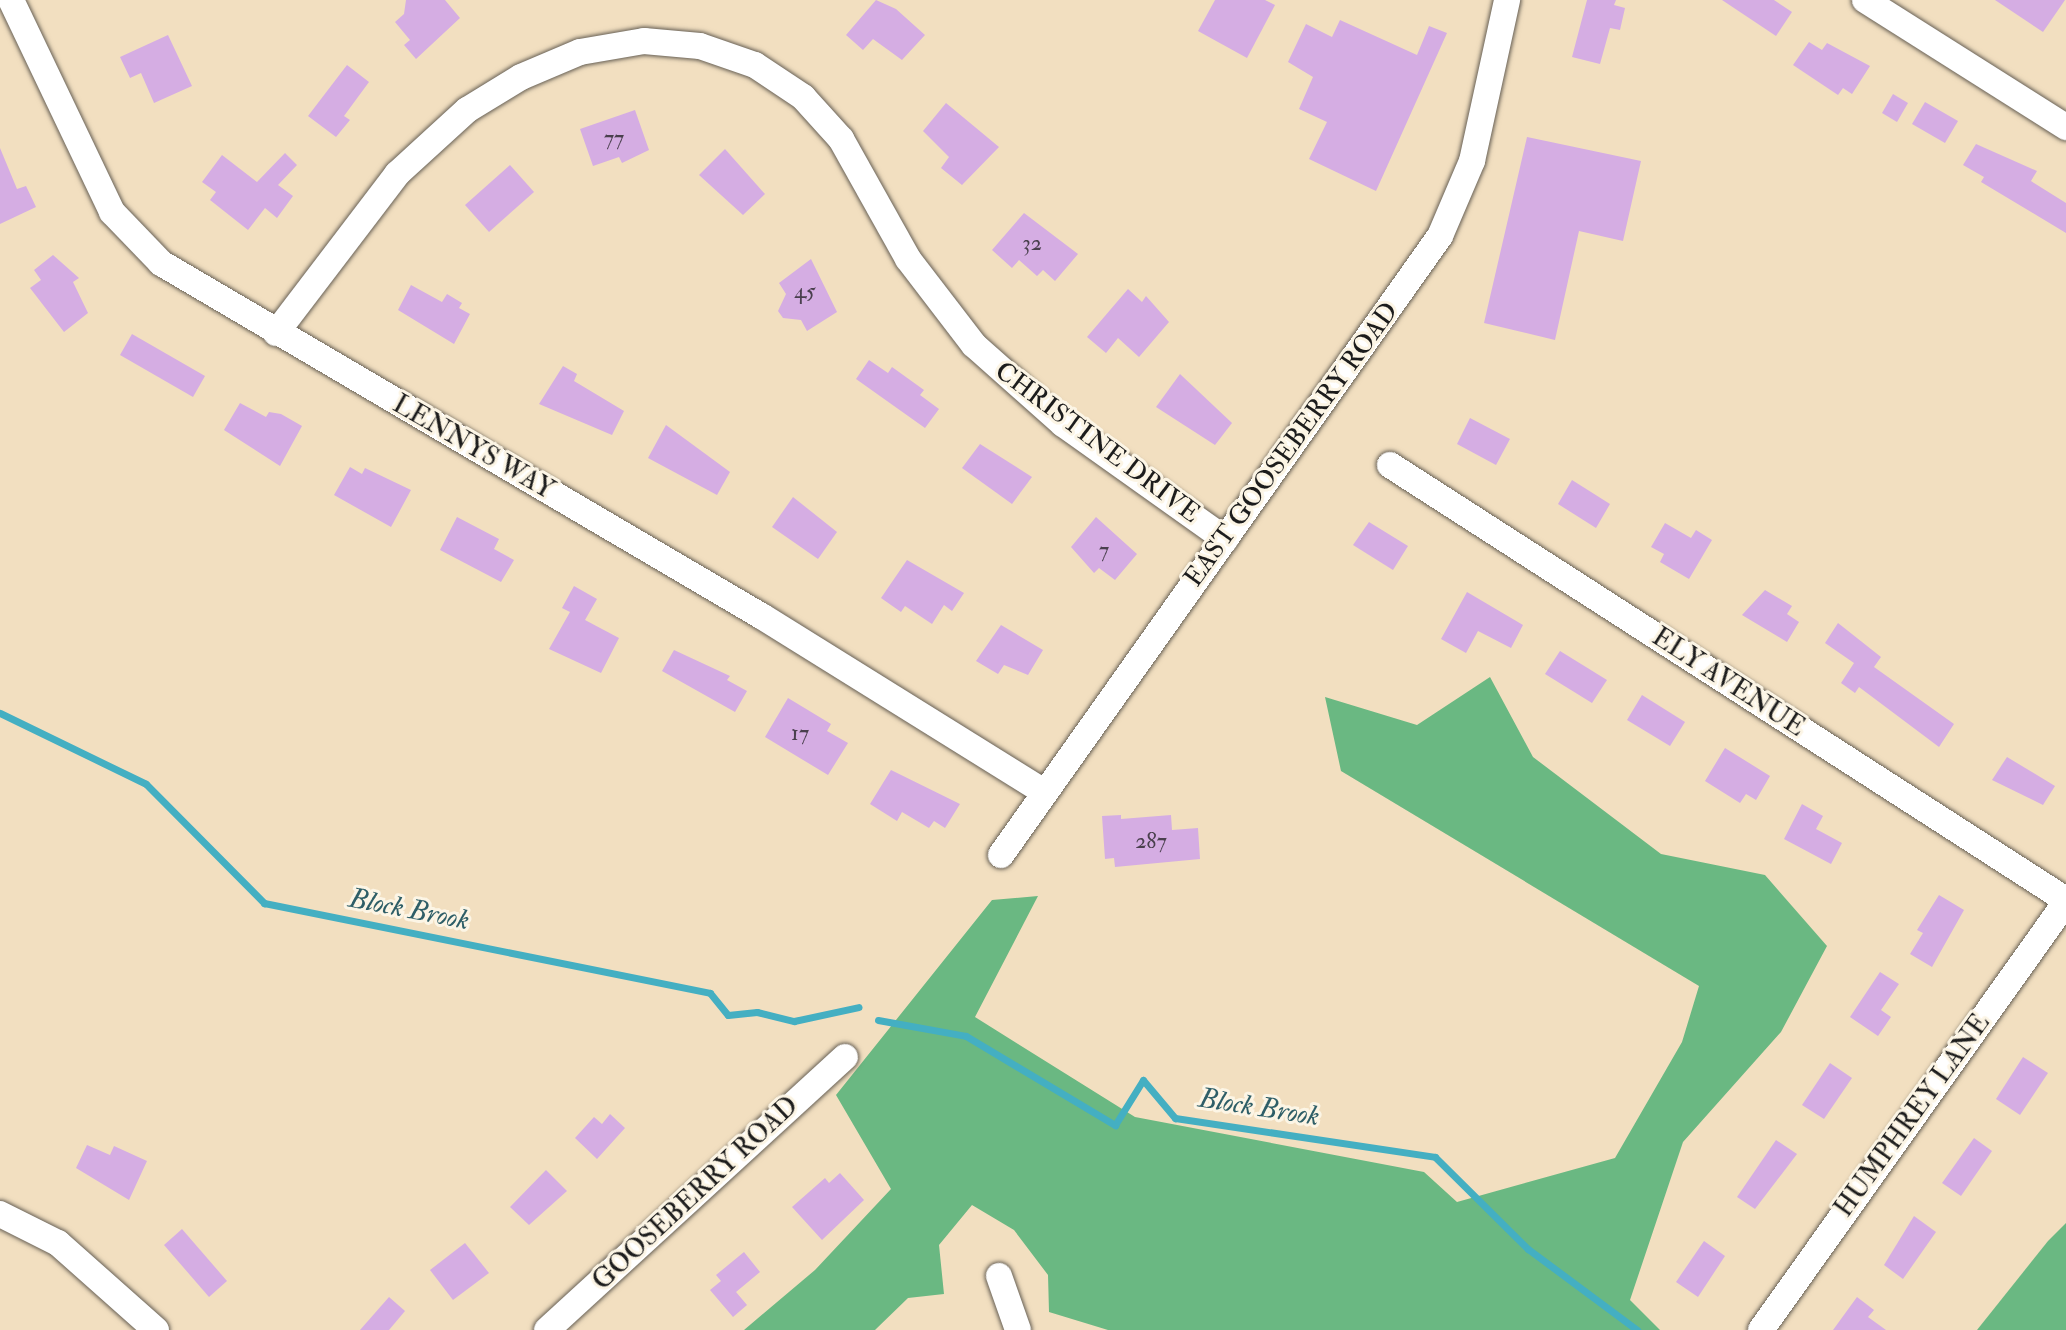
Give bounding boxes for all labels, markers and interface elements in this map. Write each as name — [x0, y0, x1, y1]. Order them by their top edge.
house number: 77 — [604, 126, 624, 152]
house number: 32 — [1022, 231, 1042, 257]
house number: 45 — [794, 279, 816, 305]
street label: EAST GOOSEBERRY ROAD — [1178, 297, 1406, 593]
street label: CHRISTINE DRIVE — [988, 356, 1206, 530]
street label: LENNYS WAY — [387, 389, 559, 507]
house number: 7 — [1099, 538, 1109, 564]
street label: ELY AVENUE — [1646, 622, 1810, 744]
house number: 17 — [791, 721, 809, 747]
house number: 287 — [1135, 829, 1167, 855]
water label: Block Brook — [346, 882, 472, 938]
street label: HUMPHREY LANE — [1829, 1008, 1997, 1224]
water label: Block Brook — [1196, 1082, 1322, 1134]
street label: GOOSEBERRY ROAD — [587, 1091, 805, 1297]

